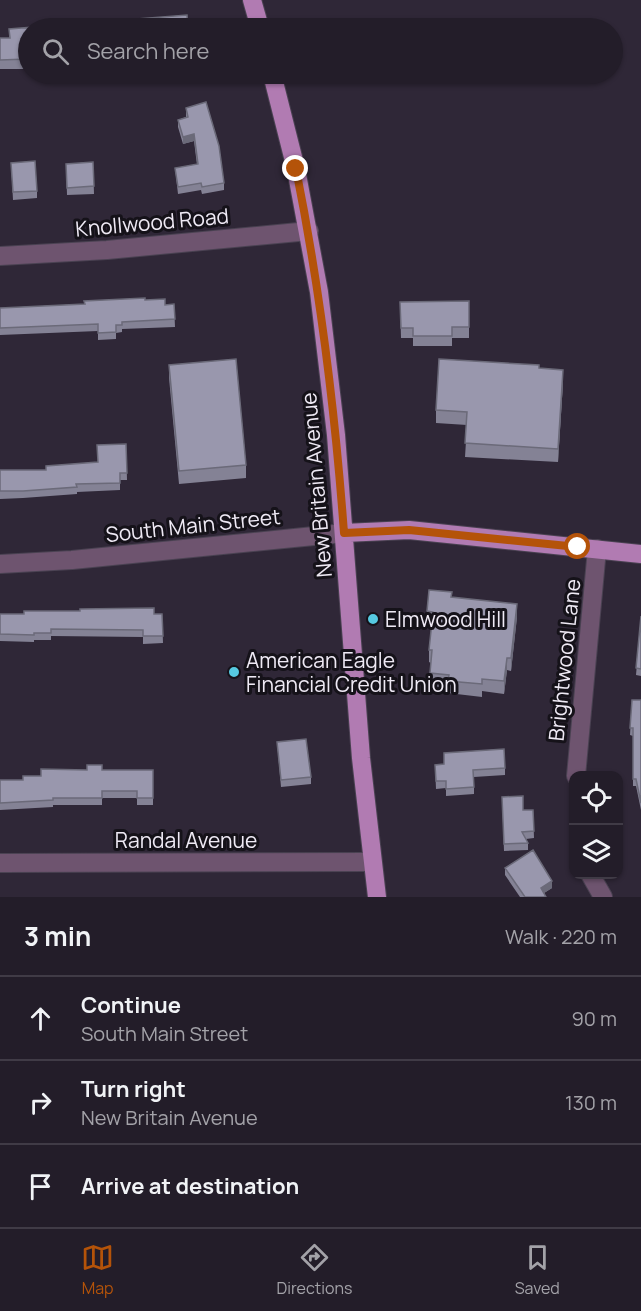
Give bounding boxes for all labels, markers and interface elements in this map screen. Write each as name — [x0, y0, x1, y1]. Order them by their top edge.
search box — [18, 18, 623, 84]
icon: search — [39, 35, 72, 68]
text: Search here — [87, 36, 209, 66]
route end — [282, 155, 308, 181]
street label: Knollwood Road — [74, 201, 230, 243]
street label: New Britain Avenue — [294, 391, 338, 579]
street label: South Main Street — [104, 502, 282, 548]
route start — [564, 533, 590, 559]
street label: Brightwood Lane — [542, 578, 586, 742]
place label: Elmwood Hill — [385, 605, 506, 633]
marker: Elmwood Hill — [366, 612, 380, 626]
place label: American Eagle Financial Credit Union — [246, 646, 457, 698]
marker: American Eagle Financial Credit Union — [227, 665, 241, 679]
map controls — [569, 771, 623, 879]
button: locate — [569, 771, 623, 825]
button: layers — [569, 825, 623, 879]
street label: Randal Avenue — [115, 826, 257, 854]
text: 3 min — [24, 918, 91, 954]
text: Walk · 220 m — [505, 923, 617, 950]
text: Continue — [81, 990, 181, 1020]
icon: ahead — [24, 1002, 57, 1035]
text: 90 m — [571, 1005, 617, 1032]
text: South Main Street — [81, 1020, 248, 1047]
text: Turn right — [81, 1074, 186, 1104]
icon: right — [24, 1086, 57, 1119]
text: 130 m — [565, 1089, 617, 1116]
text: New Britain Avenue — [81, 1104, 258, 1131]
icon: arrive — [24, 1170, 57, 1203]
text: Arrive at destination — [81, 1171, 299, 1201]
tab: Map — [81, 1241, 114, 1299]
tab: Directions — [277, 1241, 352, 1299]
tab: Saved — [515, 1241, 560, 1299]

